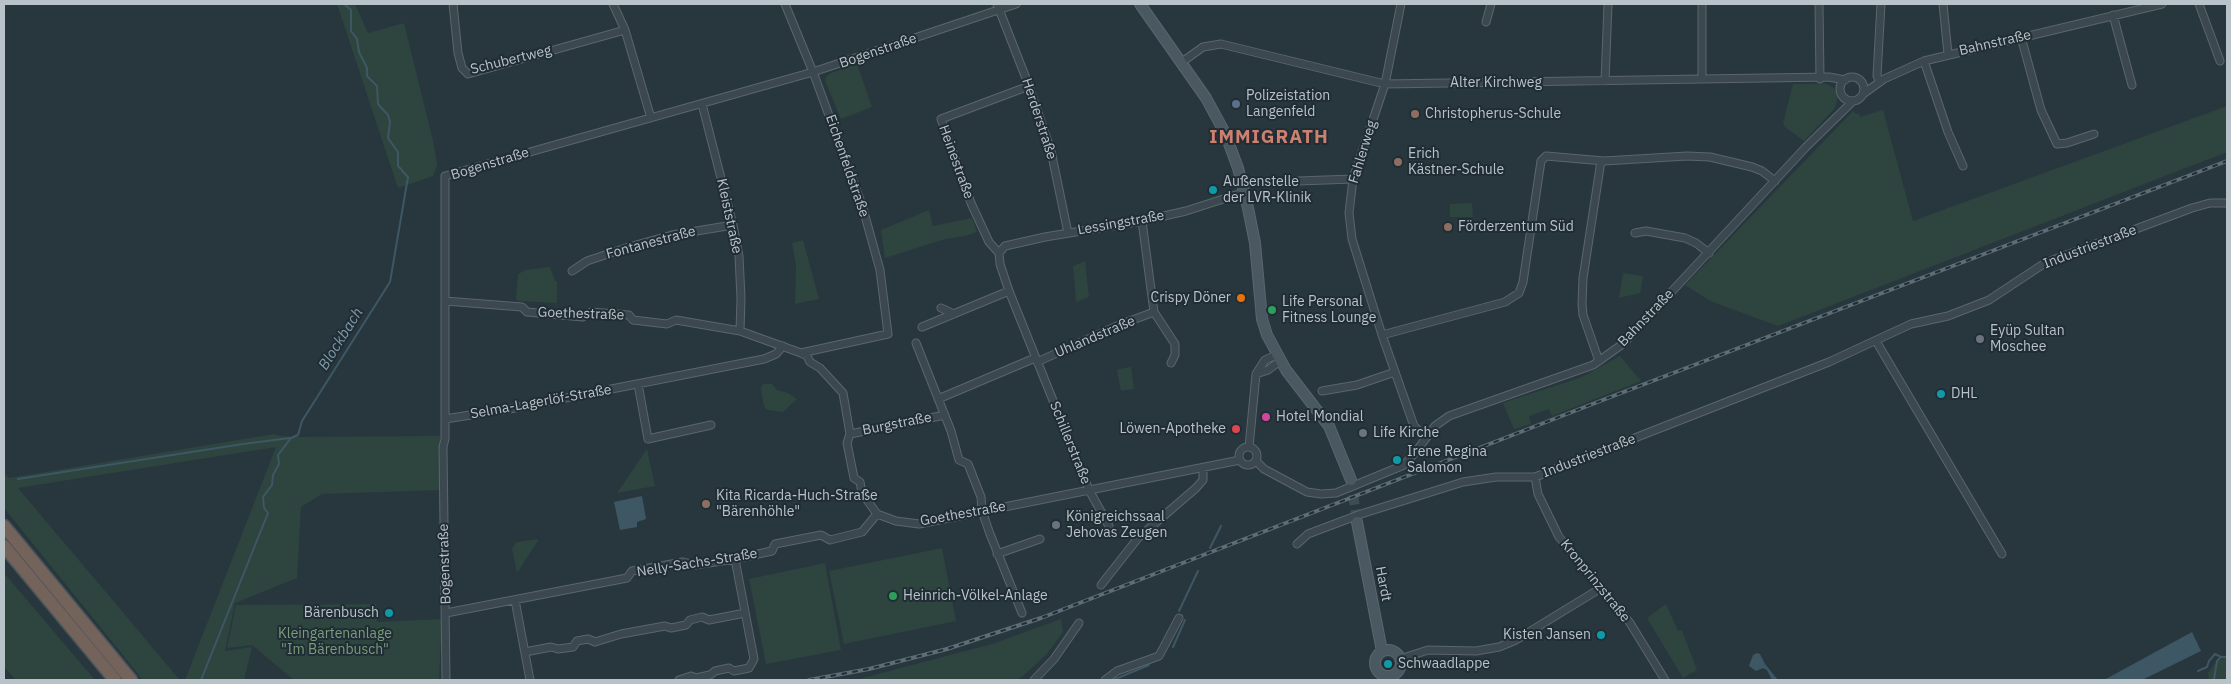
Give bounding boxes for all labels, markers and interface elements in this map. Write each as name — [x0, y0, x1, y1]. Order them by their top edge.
street label: Bahnstraße — [1957, 27, 2033, 59]
street label: Bogenstraße — [837, 30, 919, 72]
street label: Schubertweg — [469, 42, 553, 78]
street label: Alter Kirchweg — [1450, 75, 1542, 91]
street label: Herderstraße — [1018, 76, 1060, 162]
place label: Polizeistation Langenfeld — [1246, 88, 1330, 120]
marker: Polizeistation Langenfeld — [1230, 98, 1242, 110]
place label: Christopherus-Schule — [1425, 106, 1561, 122]
marker: Christopherus-Schule — [1409, 108, 1421, 120]
street label: Eichenfeldstraße — [822, 113, 872, 219]
street label: Fahlerweg — [1345, 118, 1381, 186]
street label: Heinestraße — [935, 123, 977, 201]
district label: IMMIGRATH — [1208, 127, 1330, 149]
street label: Bogenstraße — [449, 144, 531, 184]
place label: Erich Kästner-Schule — [1408, 146, 1504, 178]
marker: Erich Kästner-Schule — [1392, 156, 1404, 168]
place label: Außenstelle der LVR-Klinik — [1223, 174, 1311, 206]
street label: Kleiststraße — [713, 177, 745, 255]
marker: Außenstelle der LVR-Klinik — [1207, 184, 1219, 196]
street label: Lessingstraße — [1076, 207, 1166, 239]
place label: Förderzentum Süd — [1458, 219, 1574, 235]
marker: Förderzentum Süd — [1442, 221, 1454, 233]
street label: Industriestraße — [2041, 222, 2139, 272]
street label: Fontanestraße — [604, 223, 698, 263]
street label: Bahnstraße — [1614, 286, 1678, 350]
place label: Crispy Döner — [1151, 290, 1231, 306]
marker: Crispy Döner — [1235, 292, 1247, 304]
place label: Life Personal Fitness Lounge — [1282, 294, 1376, 326]
street label: Goethestraße — [537, 304, 625, 324]
marker: Life Personal Fitness Lounge — [1266, 304, 1278, 316]
water label: Blockbach — [315, 305, 367, 373]
street label: Uhlandstraße — [1052, 313, 1138, 361]
place label: Eyüp Sultan Moschee — [1990, 323, 2065, 356]
marker: Eyüp Sultan Moschee — [1974, 333, 1986, 345]
street label: Selma-Lagerlöf-Straße — [469, 381, 613, 423]
place label: DHL — [1951, 386, 1977, 402]
marker: DHL — [1935, 388, 1947, 400]
street label: Schillerstraße — [1046, 399, 1094, 487]
street label: Burgstraße — [861, 409, 933, 439]
place label: Hotel Mondial — [1276, 409, 1363, 425]
marker: Hotel Mondial — [1260, 411, 1272, 423]
place label: Löwen-Apotheke — [1119, 421, 1226, 437]
marker: Löwen-Apotheke — [1230, 423, 1242, 435]
place label: Life Kirche — [1373, 425, 1439, 441]
marker: Life Kirche — [1357, 427, 1369, 439]
street label: Industriestraße — [1540, 431, 1638, 481]
place label: Irene Regina Salomon — [1407, 444, 1487, 477]
marker: Irene Regina Salomon — [1391, 454, 1403, 466]
place label: Kita Ricarda-Huch-Straße "Bärenhöhle" — [716, 488, 878, 520]
marker: Kita Ricarda-Huch-Straße "Bärenhöhle" — [700, 498, 712, 510]
street label: Goethestraße — [919, 498, 1007, 530]
place label: Königreichssaal Jehovas Zeugen — [1066, 509, 1167, 542]
marker: Königreichssaal Jehovas Zeugen — [1050, 519, 1062, 531]
street label: Bogenstraße — [435, 523, 455, 605]
street label: Kronprinzstraße — [1556, 536, 1634, 626]
street label: Nelly-Sachs-Straße — [635, 545, 759, 581]
street label: Hardt — [1371, 565, 1395, 603]
place label: Heinrich-Völkel-Anlage — [903, 588, 1048, 604]
marker: Heinrich-Völkel-Anlage — [887, 590, 899, 602]
place label: Bärenbusch — [304, 605, 379, 621]
marker: Bärenbusch — [383, 607, 395, 619]
park label: Kleingartenanlage "Im Bärenbusch" — [278, 626, 392, 658]
place label: Kisten Jansen — [1503, 627, 1591, 643]
marker: Kisten Jansen — [1595, 629, 1607, 641]
place label: Schwaadlappe — [1398, 656, 1490, 672]
marker: Schwaadlappe — [1382, 658, 1394, 670]

